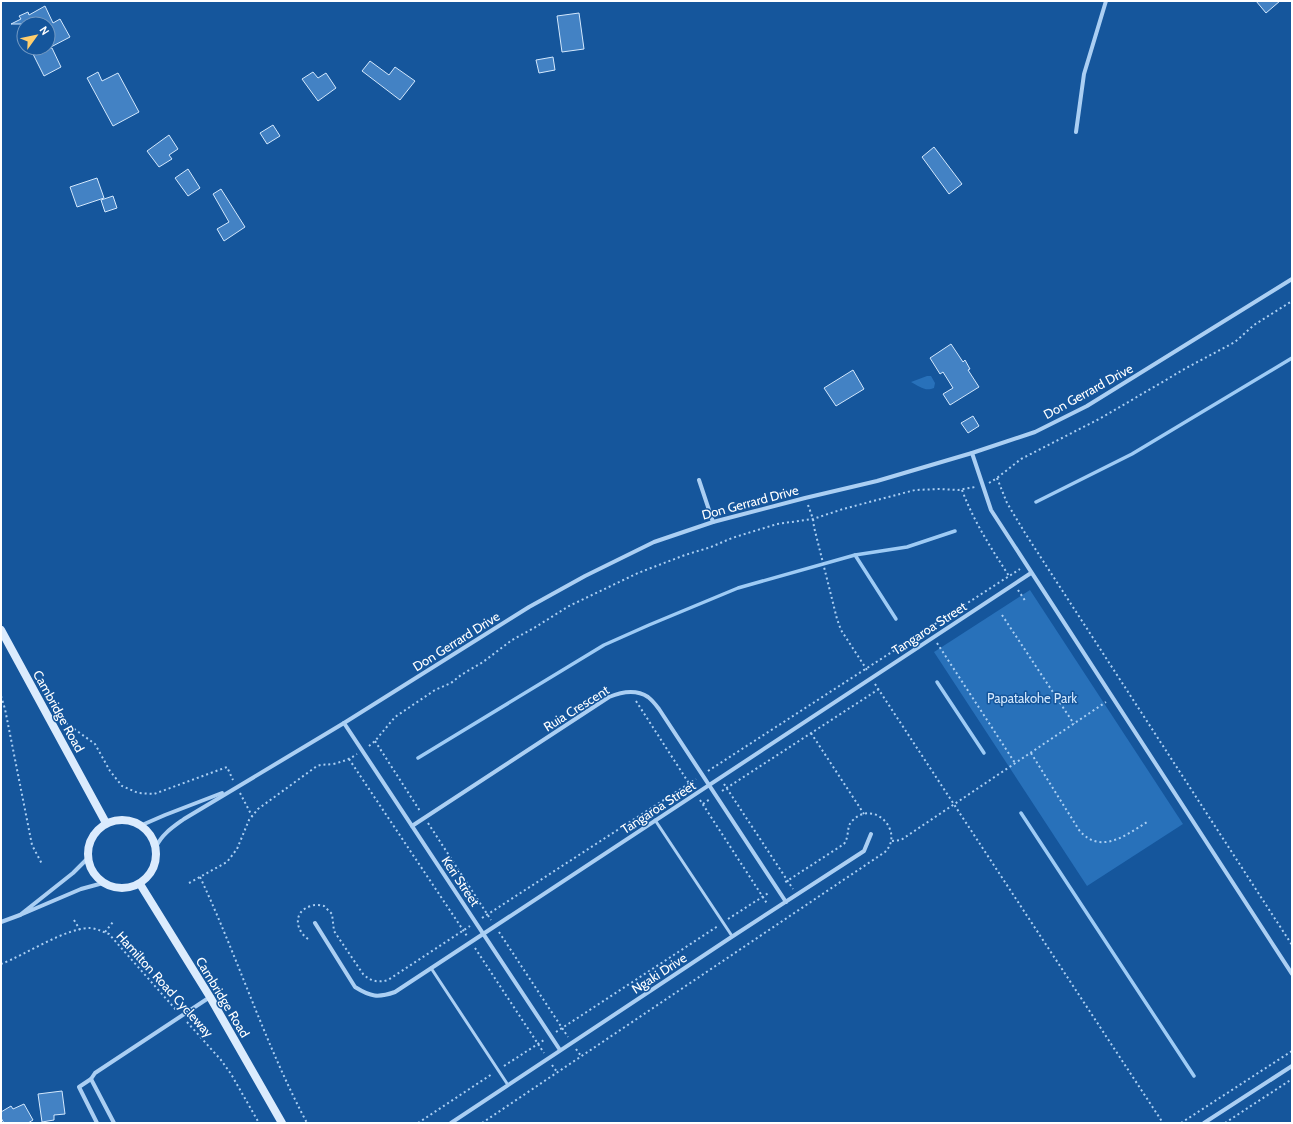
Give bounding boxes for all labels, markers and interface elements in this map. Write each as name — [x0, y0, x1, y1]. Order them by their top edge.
north arrow — [16, 16, 56, 56]
text: N — [36, 23, 52, 38]
street label: Don Gerrard Drive — [1041, 360, 1136, 422]
street label: Don Gerrard Drive — [700, 481, 801, 523]
street label: Tangaroa Street — [889, 598, 970, 658]
street label: Don Gerrard Drive — [410, 608, 503, 674]
street label: Cambridge Road — [30, 667, 88, 755]
street label: Ruia Crescent — [540, 681, 612, 734]
park label: Papatakohe Park — [987, 690, 1077, 706]
street label: Tangaroa Street — [618, 777, 699, 837]
street label: Keri Street — [438, 853, 484, 910]
street label: Hamilton Road Cycleway — [113, 928, 217, 1041]
street label: Ngaki Drive — [628, 949, 690, 997]
street label: Cambridge Road — [193, 954, 253, 1040]

